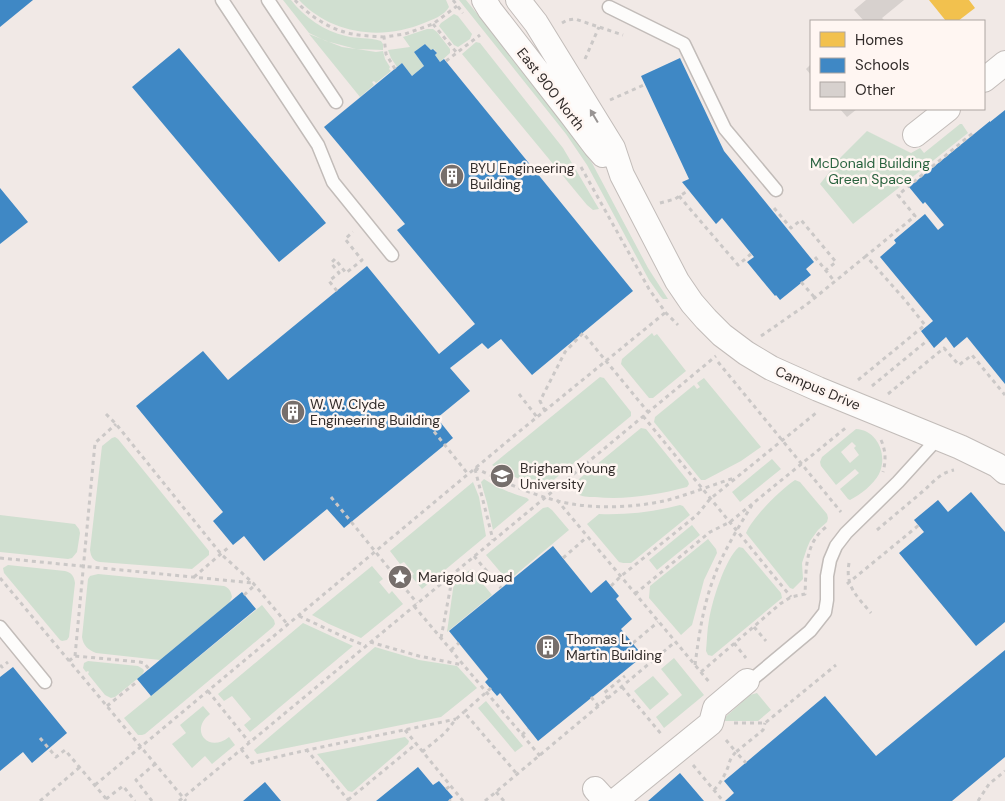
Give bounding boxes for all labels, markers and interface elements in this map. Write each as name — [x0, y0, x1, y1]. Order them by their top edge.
legend — [810, 20, 985, 110]
text: Homes — [855, 30, 904, 50]
street label: East 900 North — [513, 44, 589, 134]
text: Schools — [855, 55, 910, 75]
text: Other — [855, 80, 896, 100]
one-way arrow — [589, 109, 598, 122]
park label: McDonald Building Green Space — [810, 154, 930, 188]
place label: BYU Engineering Building — [470, 159, 575, 193]
building icon: BYU Engineering Building — [439, 163, 465, 189]
street label: Campus Drive — [773, 362, 863, 414]
place label: W. W. Clyde Engineering Building — [310, 395, 440, 429]
building icon: W. W. Clyde Engineering Building — [280, 399, 306, 425]
place label: Brigham Young University — [520, 459, 616, 493]
school or university icon: Brigham Young University — [489, 463, 515, 489]
place icon: Marigold Quad — [387, 564, 413, 590]
place label: Marigold Quad — [418, 568, 513, 586]
place label: Thomas L. Martin Building — [566, 630, 662, 664]
building icon: Thomas L. Martin Building — [535, 634, 561, 660]

